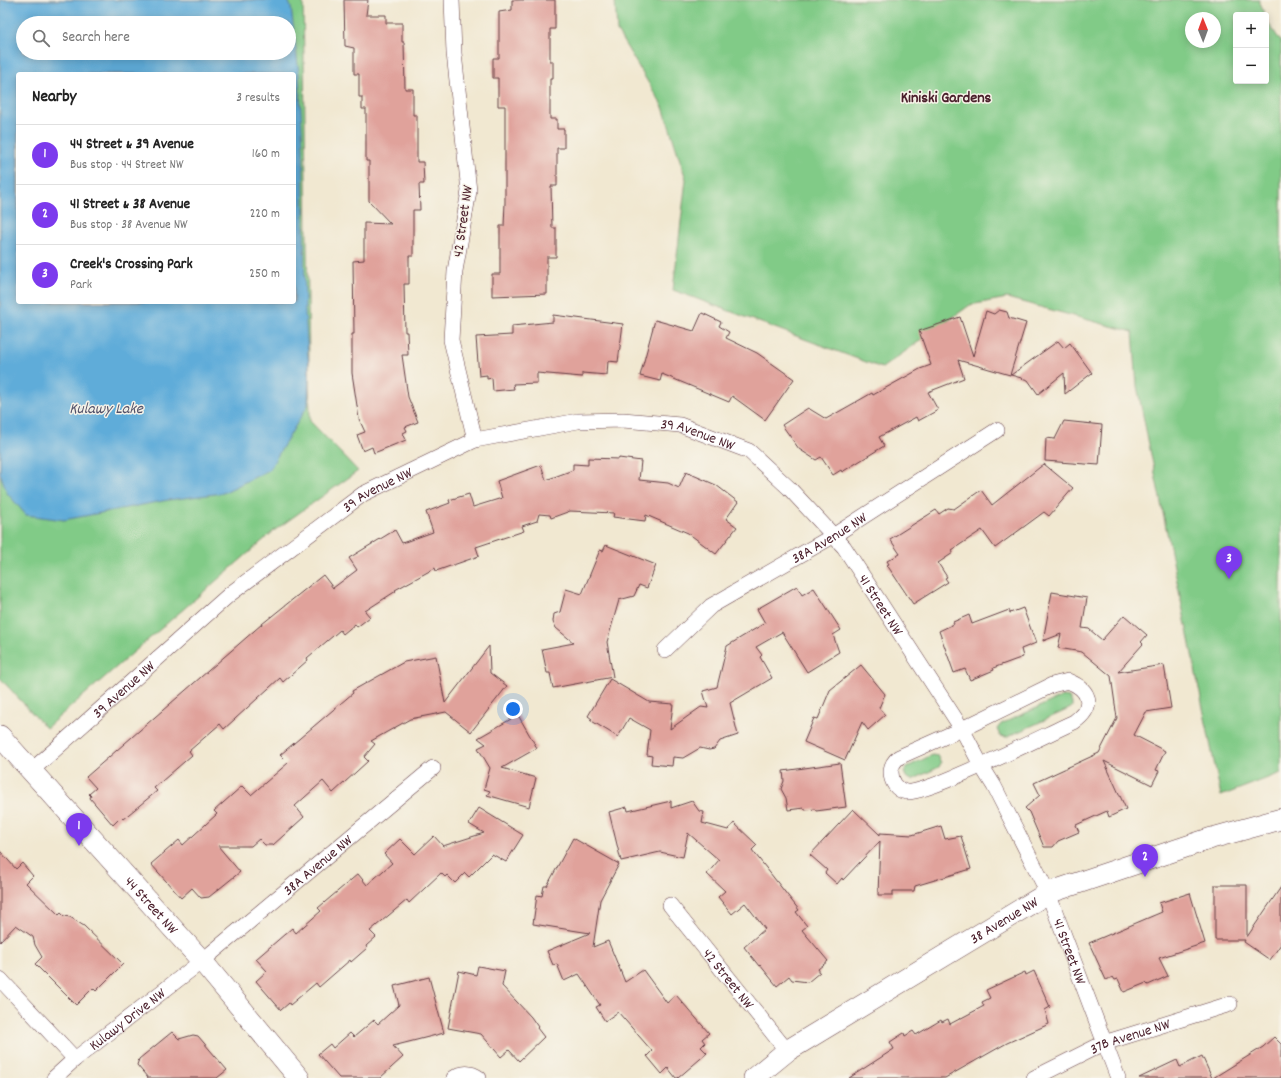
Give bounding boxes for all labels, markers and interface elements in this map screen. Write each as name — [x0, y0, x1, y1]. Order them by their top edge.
north arrow — [1185, 12, 1221, 48]
map controls — [1233, 12, 1269, 84]
button: + — [1233, 12, 1269, 48]
search box — [16, 16, 296, 60]
icon: search — [30, 27, 52, 49]
text: Search here — [62, 27, 130, 49]
button: − — [1233, 48, 1269, 84]
text: Nearby — [32, 86, 76, 110]
district label: Kiniski Gardens — [901, 87, 992, 110]
text: 3 results — [236, 89, 280, 108]
text: 44 Street & 39 Avenue — [70, 134, 194, 156]
text: 1 — [44, 145, 46, 164]
text: 160 m — [252, 145, 280, 164]
text: Bus stop · 44 Street NW — [70, 156, 183, 175]
street label: 42 Street NW — [448, 184, 480, 259]
text: 41 Street & 38 Avenue — [70, 194, 190, 216]
text: 2 — [42, 205, 48, 224]
text: 220 m — [250, 205, 280, 224]
text: Bus stop · 38 Avenue NW — [70, 216, 188, 235]
text: Creek's Crossing Park — [70, 254, 193, 276]
text: 3 — [42, 265, 48, 284]
text: 250 m — [249, 265, 280, 284]
text: Park — [70, 276, 92, 295]
water label: Kulawy Lake — [69, 398, 144, 421]
street label: 39 Avenue NW — [660, 414, 738, 458]
street label: 39 Avenue NW — [338, 463, 417, 519]
street label: 38A Avenue NW — [788, 508, 872, 571]
pin: 3 — [1216, 546, 1242, 579]
street label: 41 Street NW — [852, 571, 908, 641]
street label: 39 Avenue NW — [88, 656, 161, 724]
your location — [503, 699, 523, 719]
pin: 1 — [66, 813, 92, 846]
street label: 38A Avenue NW — [279, 830, 359, 902]
pin: 2 — [1132, 844, 1158, 877]
street label: 44 Street NW — [118, 872, 183, 941]
street label: 38 Avenue NW — [966, 892, 1044, 951]
street label: 41 Street NW — [1046, 916, 1091, 989]
street label: 42 Street NW — [696, 945, 759, 1015]
street label: Kulawy Drive NW — [85, 984, 172, 1057]
street label: 37B Avenue NW — [1087, 1014, 1174, 1061]

